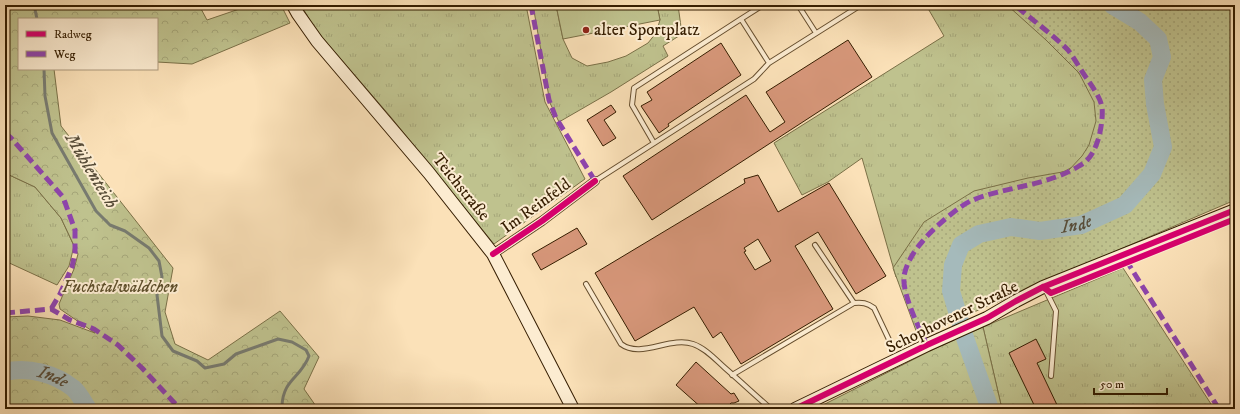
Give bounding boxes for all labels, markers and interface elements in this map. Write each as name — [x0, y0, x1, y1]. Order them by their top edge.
legend — [18, 18, 158, 70]
place label: alter Sportplatz — [594, 19, 700, 41]
marker: alter Sportplatz — [581, 25, 591, 35]
text: Radweg — [54, 27, 92, 42]
text: Weg — [53, 47, 75, 62]
water label: Mühlenteich — [59, 128, 122, 213]
street label: Teichstraße — [427, 149, 495, 225]
street label: Im Reinfeld — [497, 173, 576, 239]
water label: Inde — [1059, 210, 1096, 239]
street label: Schophovener Straße — [882, 275, 1022, 359]
park label: Fuchstalwäldchen — [62, 276, 178, 298]
water label: Inde — [35, 361, 73, 394]
scale bar — [1094, 370, 1167, 396]
text: 50 m — [1100, 377, 1124, 392]

